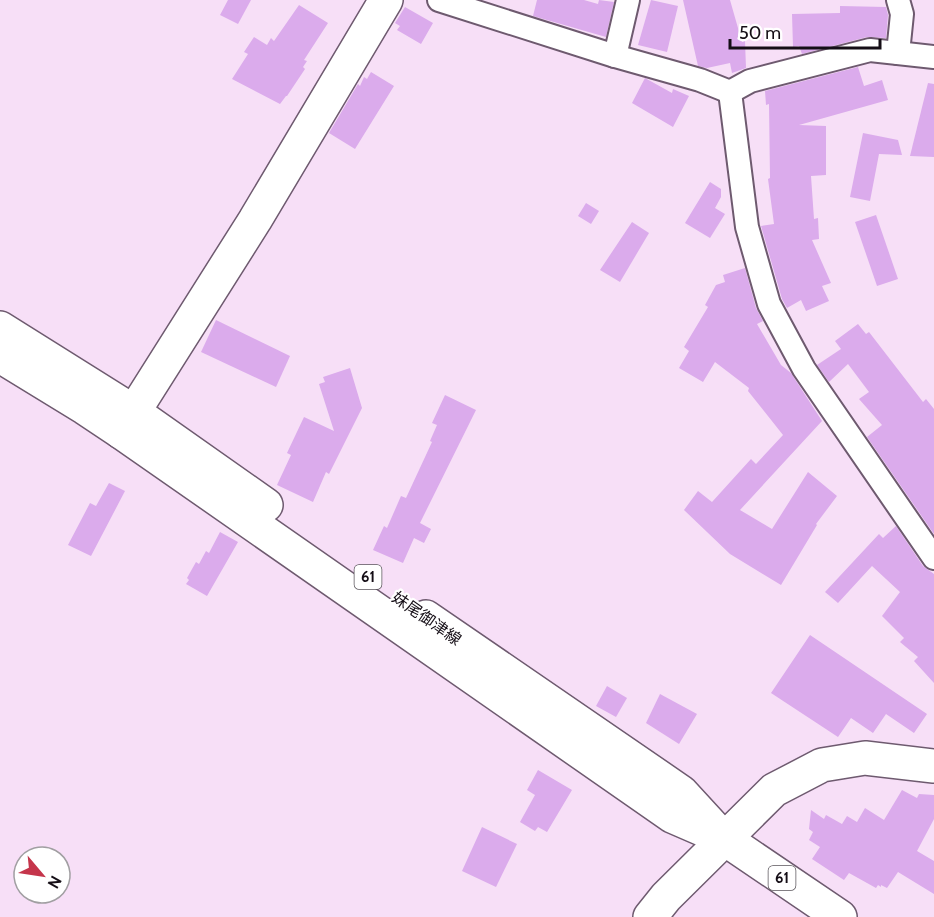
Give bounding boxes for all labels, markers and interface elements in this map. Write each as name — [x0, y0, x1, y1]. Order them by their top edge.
scale bar — [730, 12, 880, 50]
text: 50 m — [739, 22, 781, 44]
road number: 61 — [354, 565, 382, 589]
street label: 妹尾御津線 — [388, 588, 465, 649]
north arrow — [12, 845, 72, 905]
road number: 61 — [768, 866, 796, 890]
text: N — [44, 872, 66, 892]

